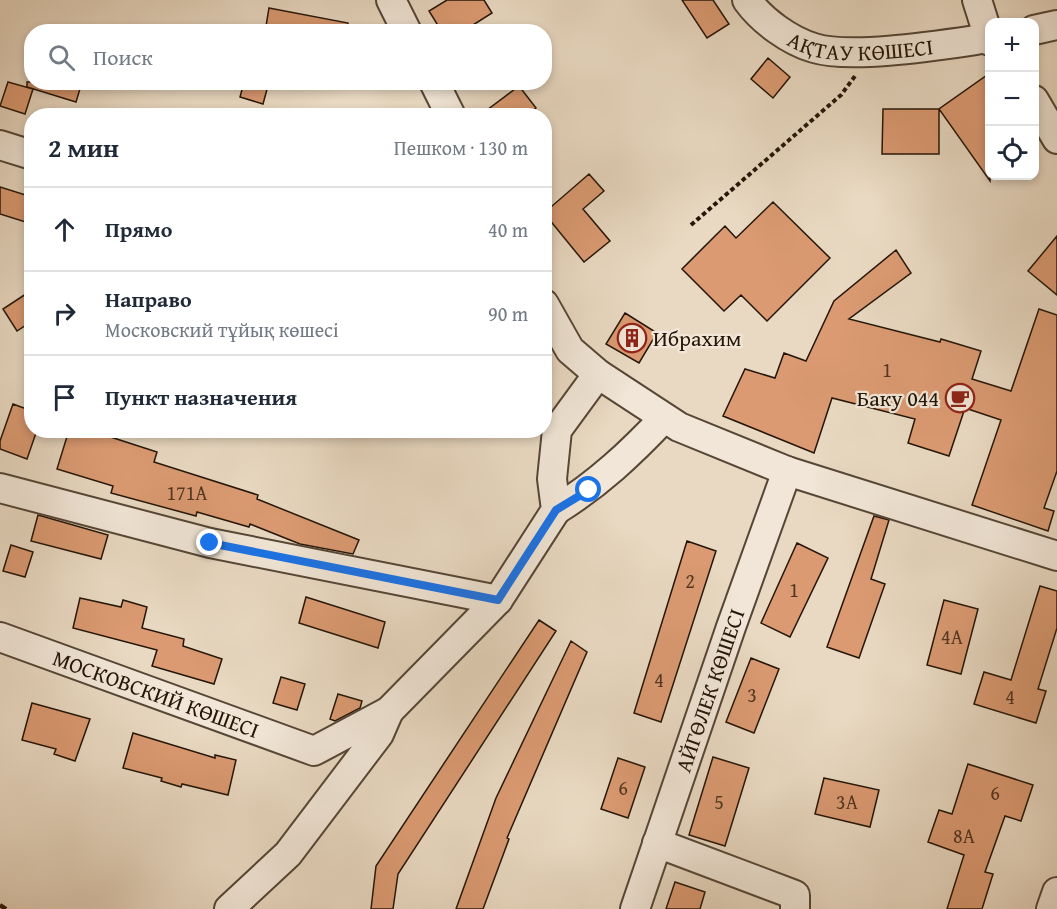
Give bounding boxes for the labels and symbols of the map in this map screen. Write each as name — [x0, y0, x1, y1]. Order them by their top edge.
street label: АҚТАУ КӨШЕСІ — [782, 23, 935, 68]
building icon: Ибрахим — [616, 322, 648, 354]
place label: Ибрахим — [653, 322, 742, 354]
house number: 1 — [882, 355, 892, 384]
place label: Баку 044 — [857, 382, 939, 414]
cafe icon: Баку 044 — [944, 382, 976, 414]
route start — [575, 476, 601, 502]
house number: 171А — [166, 478, 208, 507]
route end — [196, 529, 222, 555]
house number: 2 — [685, 566, 695, 595]
house number: 1 — [789, 575, 799, 604]
street label: АЙГӨЛЕК КӨШЕСІ — [667, 604, 752, 776]
house number: 4А — [941, 622, 963, 651]
street label: МОСКОВСКИЙ КӨШЕСІ — [49, 642, 264, 746]
house number: 4 — [654, 665, 664, 694]
house number: 3 — [747, 680, 757, 709]
house number: 4 — [1005, 682, 1015, 711]
house number: 6 — [618, 773, 628, 802]
house number: 6 — [990, 778, 1000, 807]
house number: 5 — [714, 787, 724, 816]
house number: 3А — [836, 787, 858, 816]
house number: 8А — [953, 821, 975, 850]

